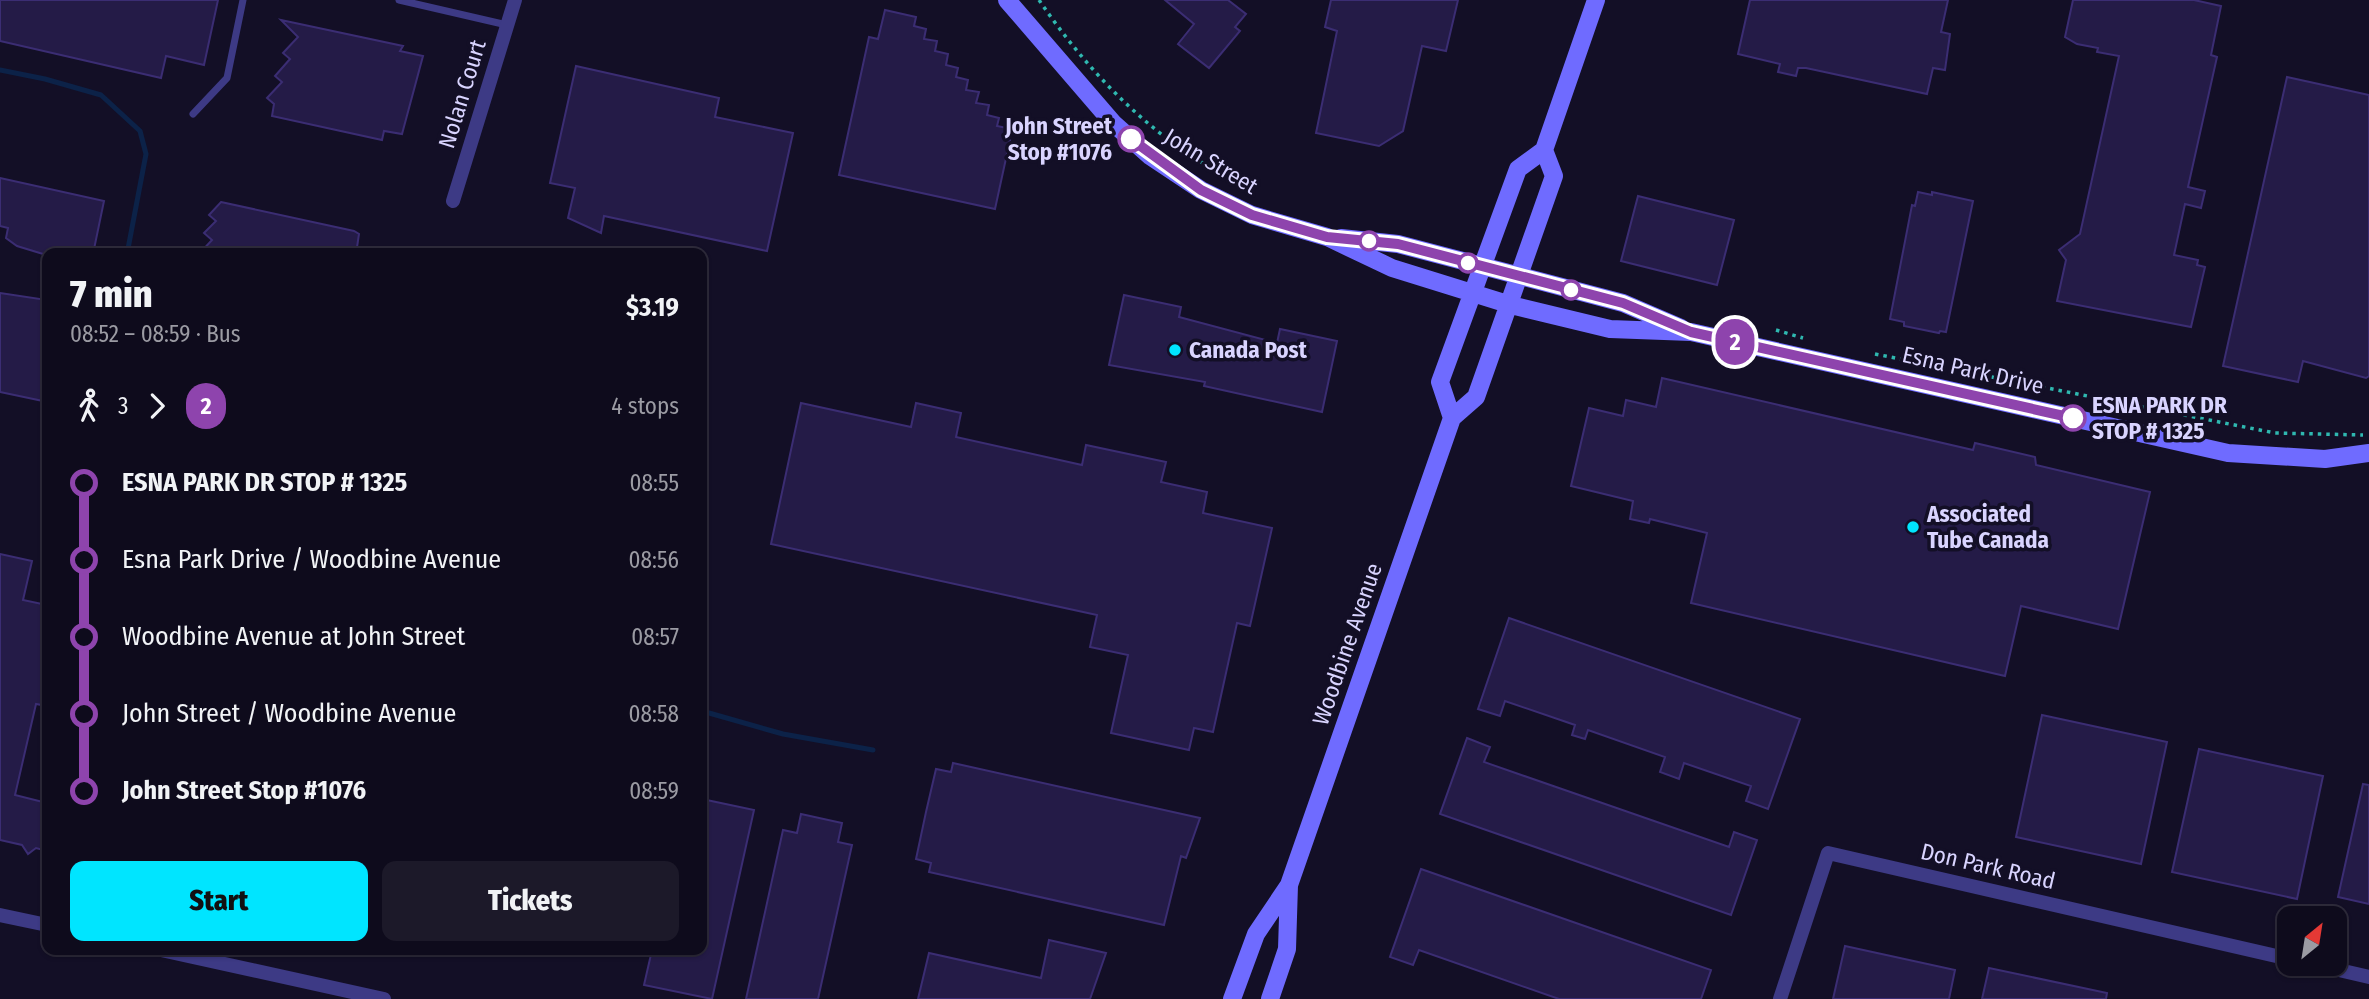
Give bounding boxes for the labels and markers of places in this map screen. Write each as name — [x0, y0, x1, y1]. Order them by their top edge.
place label: John Street Stop #1076 — [1004, 112, 1113, 166]
marker: John Street Stop #1076 — [1118, 126, 1144, 152]
unlabelled marker — [1359, 231, 1379, 251]
unlabelled marker — [1458, 253, 1478, 273]
unlabelled marker — [1561, 280, 1581, 300]
place label: Canada Post — [1189, 336, 1308, 364]
marker: Canada Post — [1167, 342, 1183, 358]
place label: ESNA PARK DR STOP # 1325 — [2092, 391, 2228, 445]
marker: ESNA PARK DR STOP # 1325 — [2060, 405, 2086, 431]
place label: Associated Tube Canada — [1926, 500, 2049, 554]
marker: Associated Tube Canada — [1905, 519, 1921, 535]

